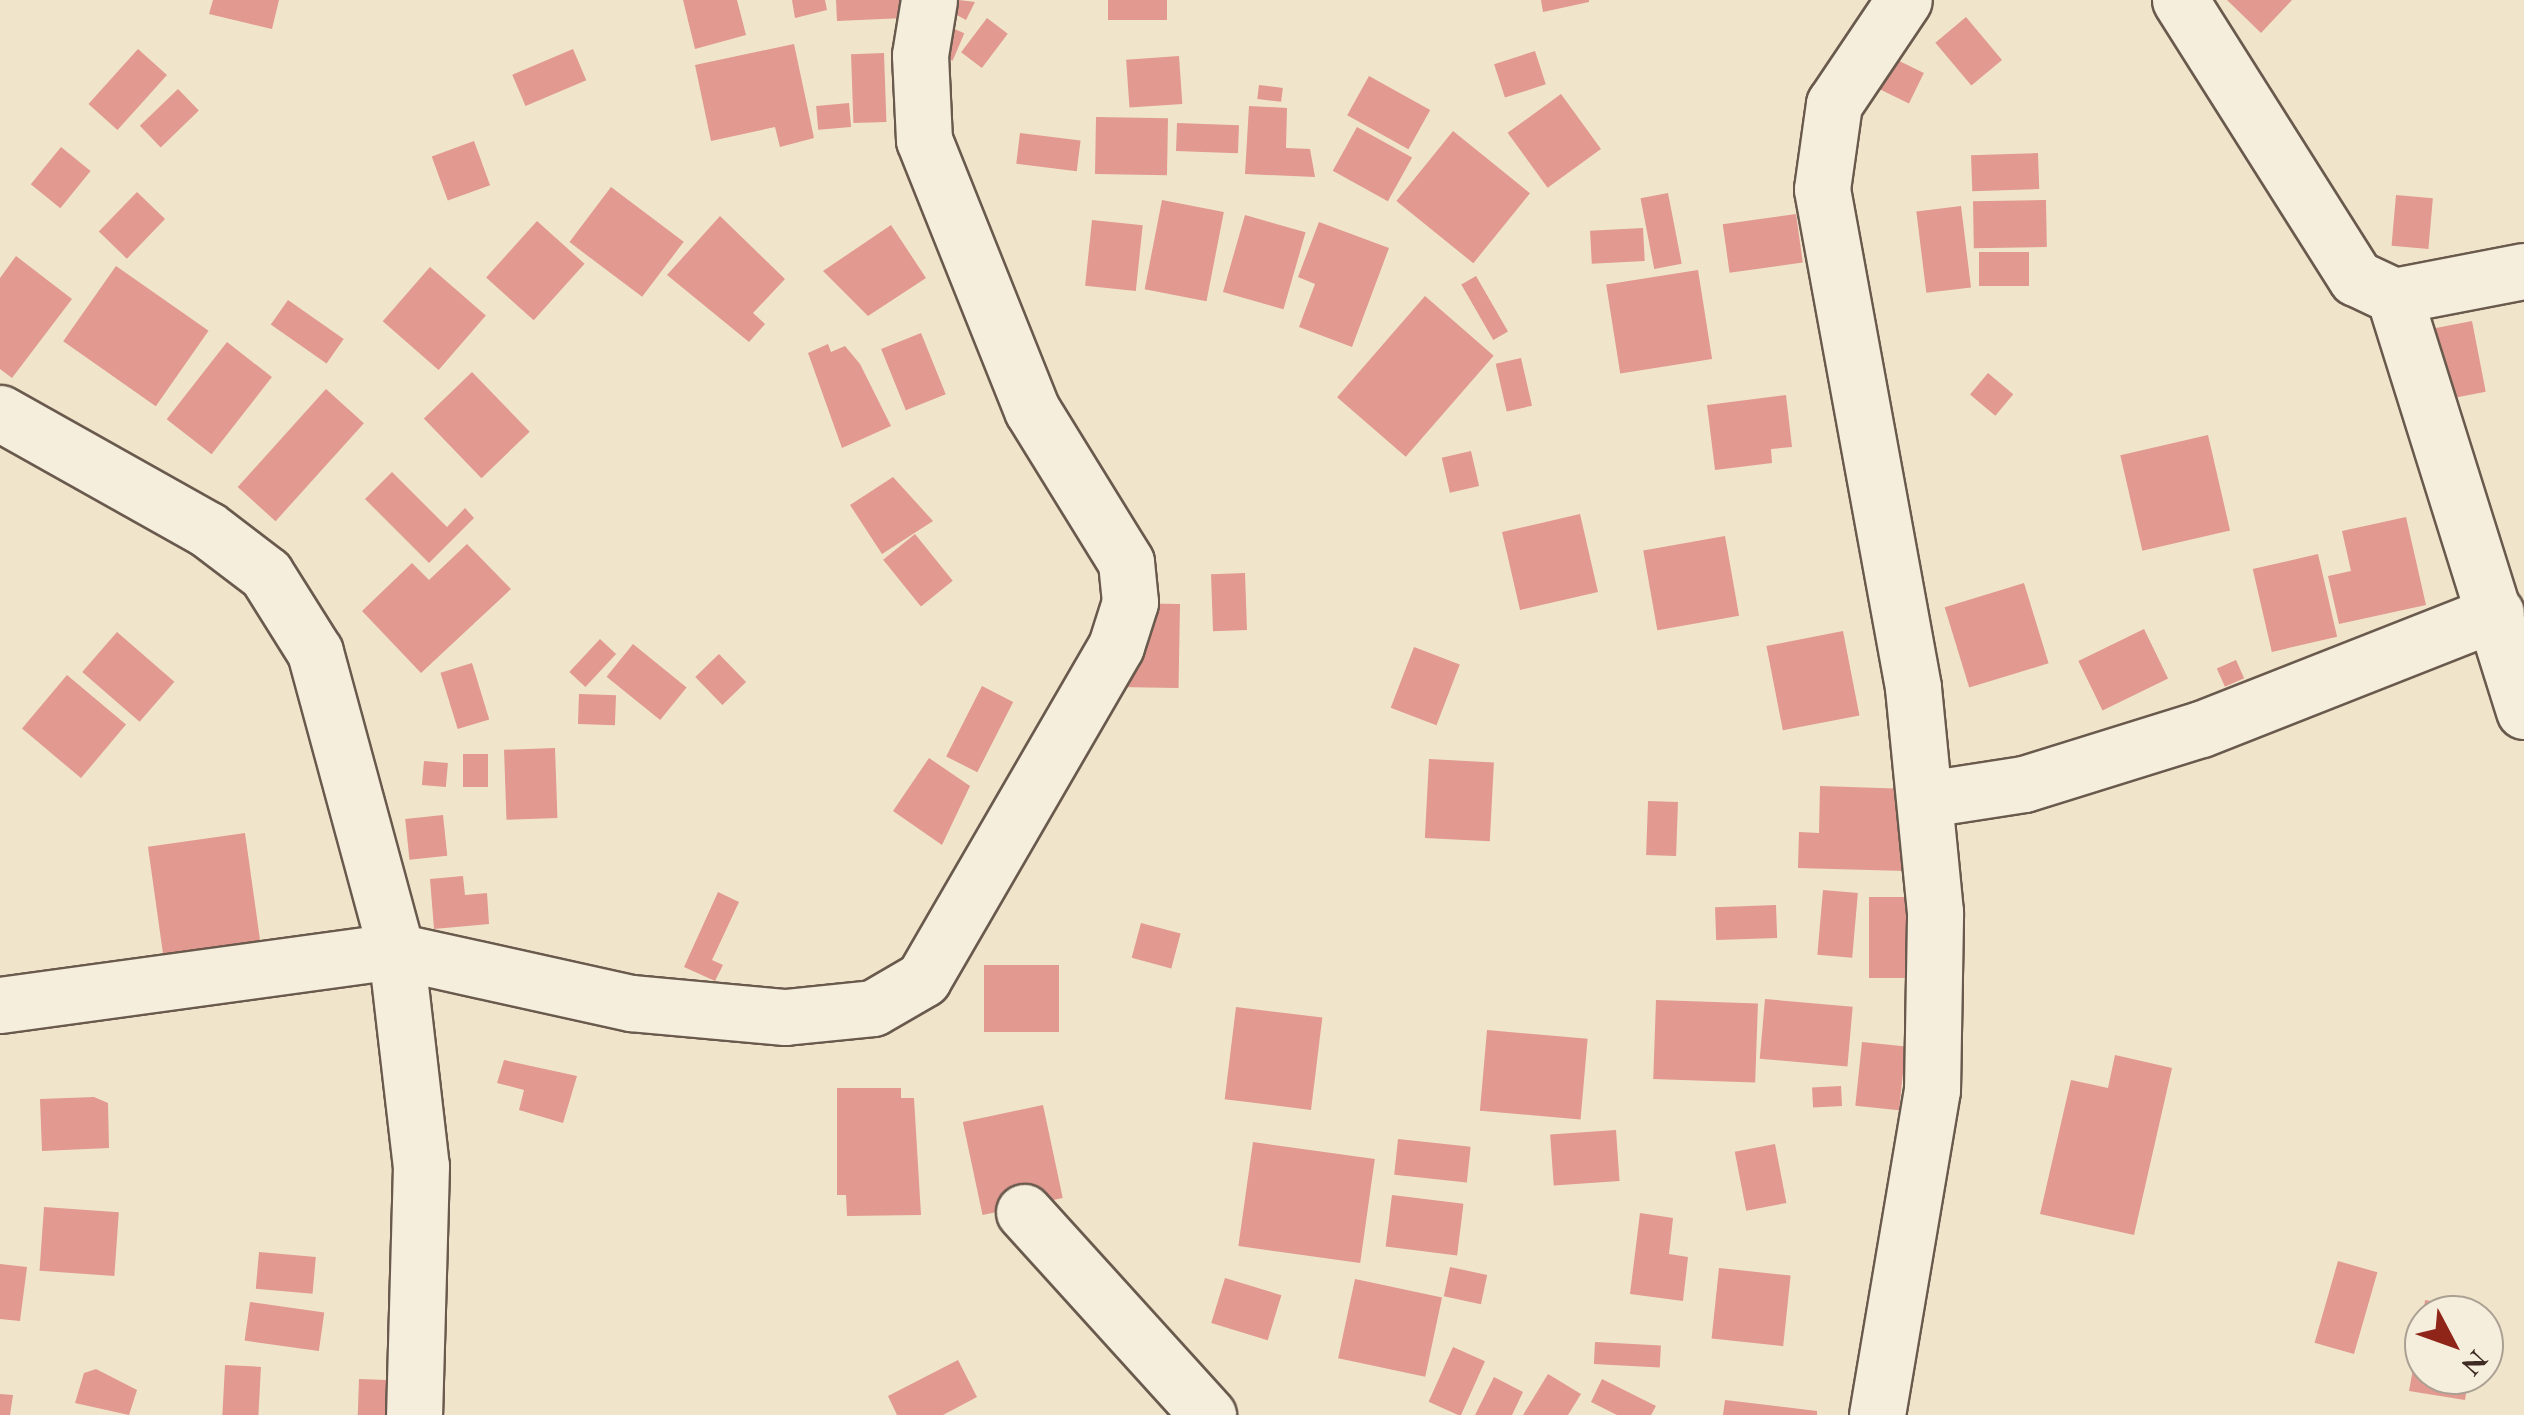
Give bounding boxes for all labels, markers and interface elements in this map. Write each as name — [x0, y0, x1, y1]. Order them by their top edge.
north arrow — [2404, 1295, 2504, 1395]
text: N — [2454, 1343, 2496, 1384]

